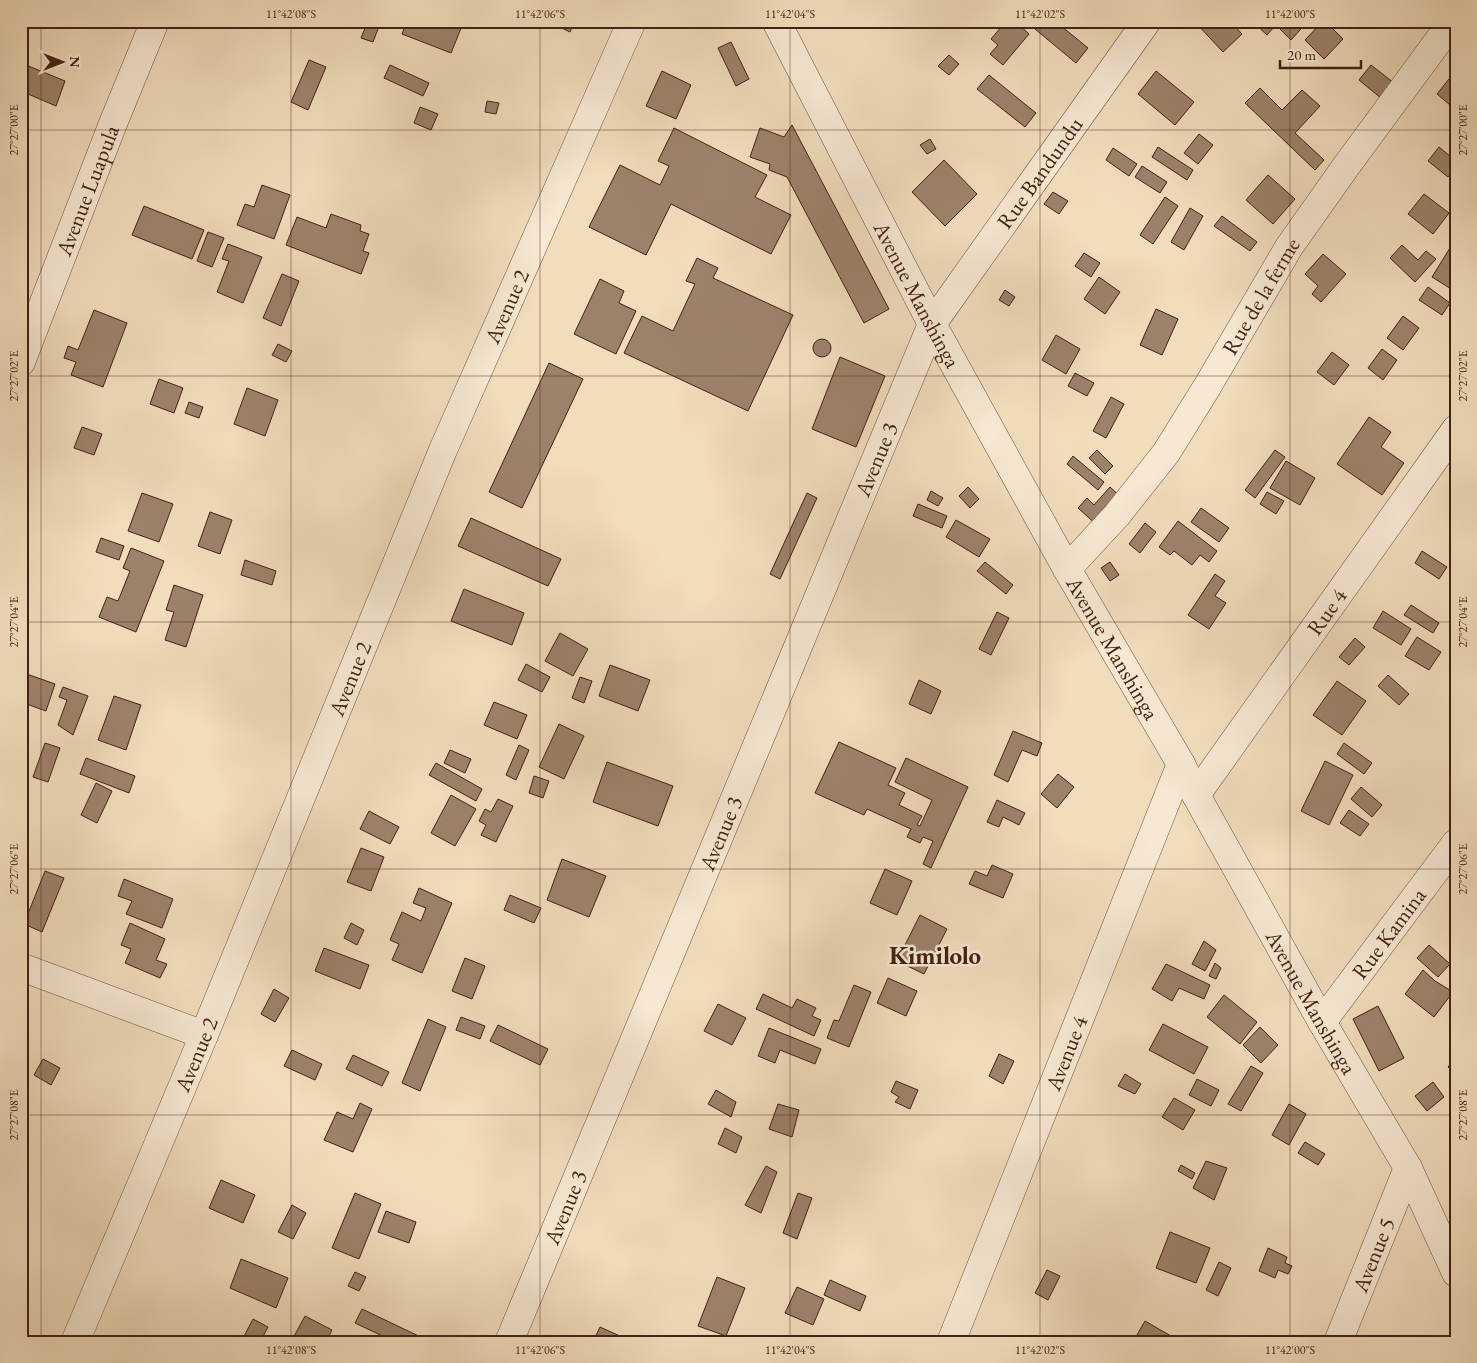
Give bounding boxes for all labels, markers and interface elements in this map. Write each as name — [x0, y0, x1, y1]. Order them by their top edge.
text: 11°42'08"S — [266, 6, 316, 22]
text: 11°42'06"S — [515, 6, 565, 22]
text: 11°42'04"S — [765, 6, 815, 22]
text: 11°42'02"S — [1015, 6, 1065, 22]
text: 11°42'00"S — [1265, 6, 1315, 22]
north arrow — [38, 38, 88, 88]
scale bar — [1280, 38, 1361, 70]
text: 20 m — [1287, 45, 1316, 64]
text: N — [66, 56, 84, 68]
text: 27°27'00"E — [6, 104, 22, 156]
text: 27°27'00"E — [1455, 104, 1471, 156]
street label: Rue Bandundu — [990, 111, 1090, 235]
street label: Avenue Luapula — [49, 121, 126, 261]
street label: Avenue Manshinga — [866, 216, 967, 373]
street label: Rue de la ferme — [1215, 231, 1307, 360]
street label: Avenue 2 — [477, 264, 536, 349]
text: 27°27'02"E — [6, 350, 22, 402]
text: 27°27'02"E — [1455, 350, 1471, 402]
street label: Avenue 3 — [848, 418, 905, 502]
street label: Avenue Manshinga — [1059, 570, 1166, 725]
street label: Rue 4 — [1300, 582, 1354, 641]
text: 27°27'04"E — [6, 596, 22, 648]
text: 27°27'04"E — [1455, 596, 1471, 648]
street label: Avenue 2 — [321, 637, 378, 721]
street label: Avenue 3 — [692, 792, 749, 876]
text: 27°27'06"E — [6, 843, 22, 895]
text: 27°27'06"E — [1455, 843, 1471, 895]
street label: Rue Kamina — [1345, 882, 1433, 985]
street label: Avenue Manshinga — [1258, 924, 1364, 1080]
district label: Kimilolo — [889, 939, 981, 971]
street label: Avenue 4 — [1038, 1011, 1095, 1096]
street label: Avenue 2 — [167, 1013, 225, 1097]
text: 27°27'08"E — [6, 1089, 22, 1141]
text: 27°27'08"E — [1455, 1089, 1471, 1141]
street label: Avenue 3 — [537, 1166, 594, 1250]
street label: Avenue 5 — [1345, 1213, 1402, 1298]
text: 11°42'08"S — [266, 1342, 316, 1358]
text: 11°42'06"S — [515, 1342, 565, 1358]
text: 11°42'04"S — [765, 1342, 815, 1358]
text: 11°42'02"S — [1015, 1342, 1065, 1358]
text: 11°42'00"S — [1265, 1342, 1315, 1358]

